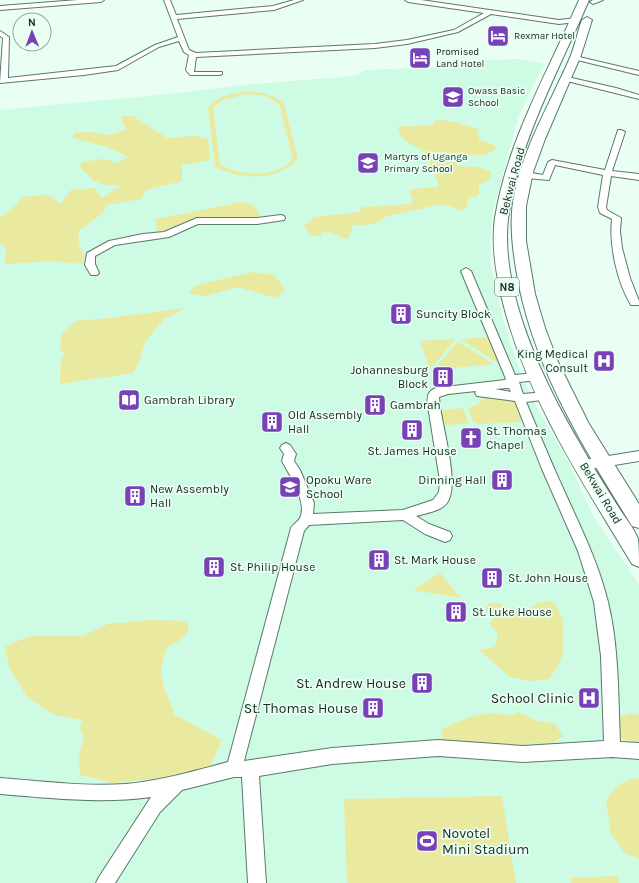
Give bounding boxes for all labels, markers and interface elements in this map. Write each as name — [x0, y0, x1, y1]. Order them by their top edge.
north arrow — [12, 12, 52, 52]
text: N — [28, 16, 36, 29]
hotel icon: Rexmar Hotel — [485, 23, 511, 49]
place label: Rexmar Hotel — [514, 30, 575, 42]
hotel icon: Promised Land Hotel — [407, 45, 433, 71]
place label: Promised Land Hotel — [436, 46, 484, 70]
school or university icon: Owass Basic School — [440, 84, 466, 110]
place label: Owass Basic School — [468, 85, 525, 109]
street label: Bekwai Road — [496, 146, 528, 216]
school or university icon: Martyrs of Uganga Primary School — [355, 150, 381, 176]
place label: Martyrs of Uganga Primary School — [384, 151, 467, 175]
road number: N8 — [495, 278, 519, 296]
building icon: Suncity Block — [388, 301, 414, 327]
place label: Suncity Block — [416, 307, 491, 321]
place label: King Medical Consult — [517, 347, 588, 375]
hospital icon: King Medical Consult — [591, 348, 617, 374]
place label: Johannesburg Block — [351, 363, 428, 391]
building icon: Johannesburg Block — [430, 364, 456, 390]
library icon: Gambrah Library — [116, 387, 142, 413]
building icon: Gambrah — [362, 392, 388, 418]
place label: Gambrah Library — [144, 393, 235, 407]
place label: Gambrah — [390, 398, 441, 412]
place label: Old Assembly Hall — [288, 408, 362, 436]
building icon: Old Assembly Hall — [259, 409, 285, 435]
building icon: St. James House — [399, 417, 425, 443]
place label: St. Thomas Chapel — [486, 424, 547, 452]
church icon: St. Thomas Chapel — [458, 425, 484, 451]
place label: St. James House — [367, 444, 457, 458]
street label: Bekwai Road — [577, 460, 625, 526]
building icon: Dinning Hall — [489, 467, 515, 493]
place label: Opoku Ware School — [306, 473, 372, 501]
place label: Dinning Hall — [418, 473, 486, 487]
school or university icon: Opoku Ware School — [277, 474, 303, 500]
place label: New Assembly Hall — [150, 482, 229, 510]
building icon: New Assembly Hall — [122, 483, 148, 509]
building icon: St. Mark House — [366, 547, 392, 573]
place label: St. Mark House — [394, 553, 476, 567]
building icon: St. Philip House — [201, 554, 227, 580]
place label: St. Philip House — [230, 560, 315, 574]
building icon: St. John House — [479, 565, 505, 591]
place label: St. John House — [508, 571, 588, 585]
building icon: St. Luke House — [443, 599, 469, 625]
place label: St. Luke House — [472, 605, 552, 619]
building icon: St. Andrew House — [409, 670, 435, 696]
place label: St. Andrew House — [296, 675, 406, 692]
hospital icon: School Clinic — [576, 685, 602, 711]
place label: School Clinic — [491, 690, 574, 707]
building icon: St. Thomas House — [360, 695, 386, 721]
place label: St. Thomas House — [244, 700, 358, 717]
place label: Novotel Mini Stadium — [442, 825, 529, 858]
sports icon: Novotel Mini Stadium — [414, 828, 440, 854]

